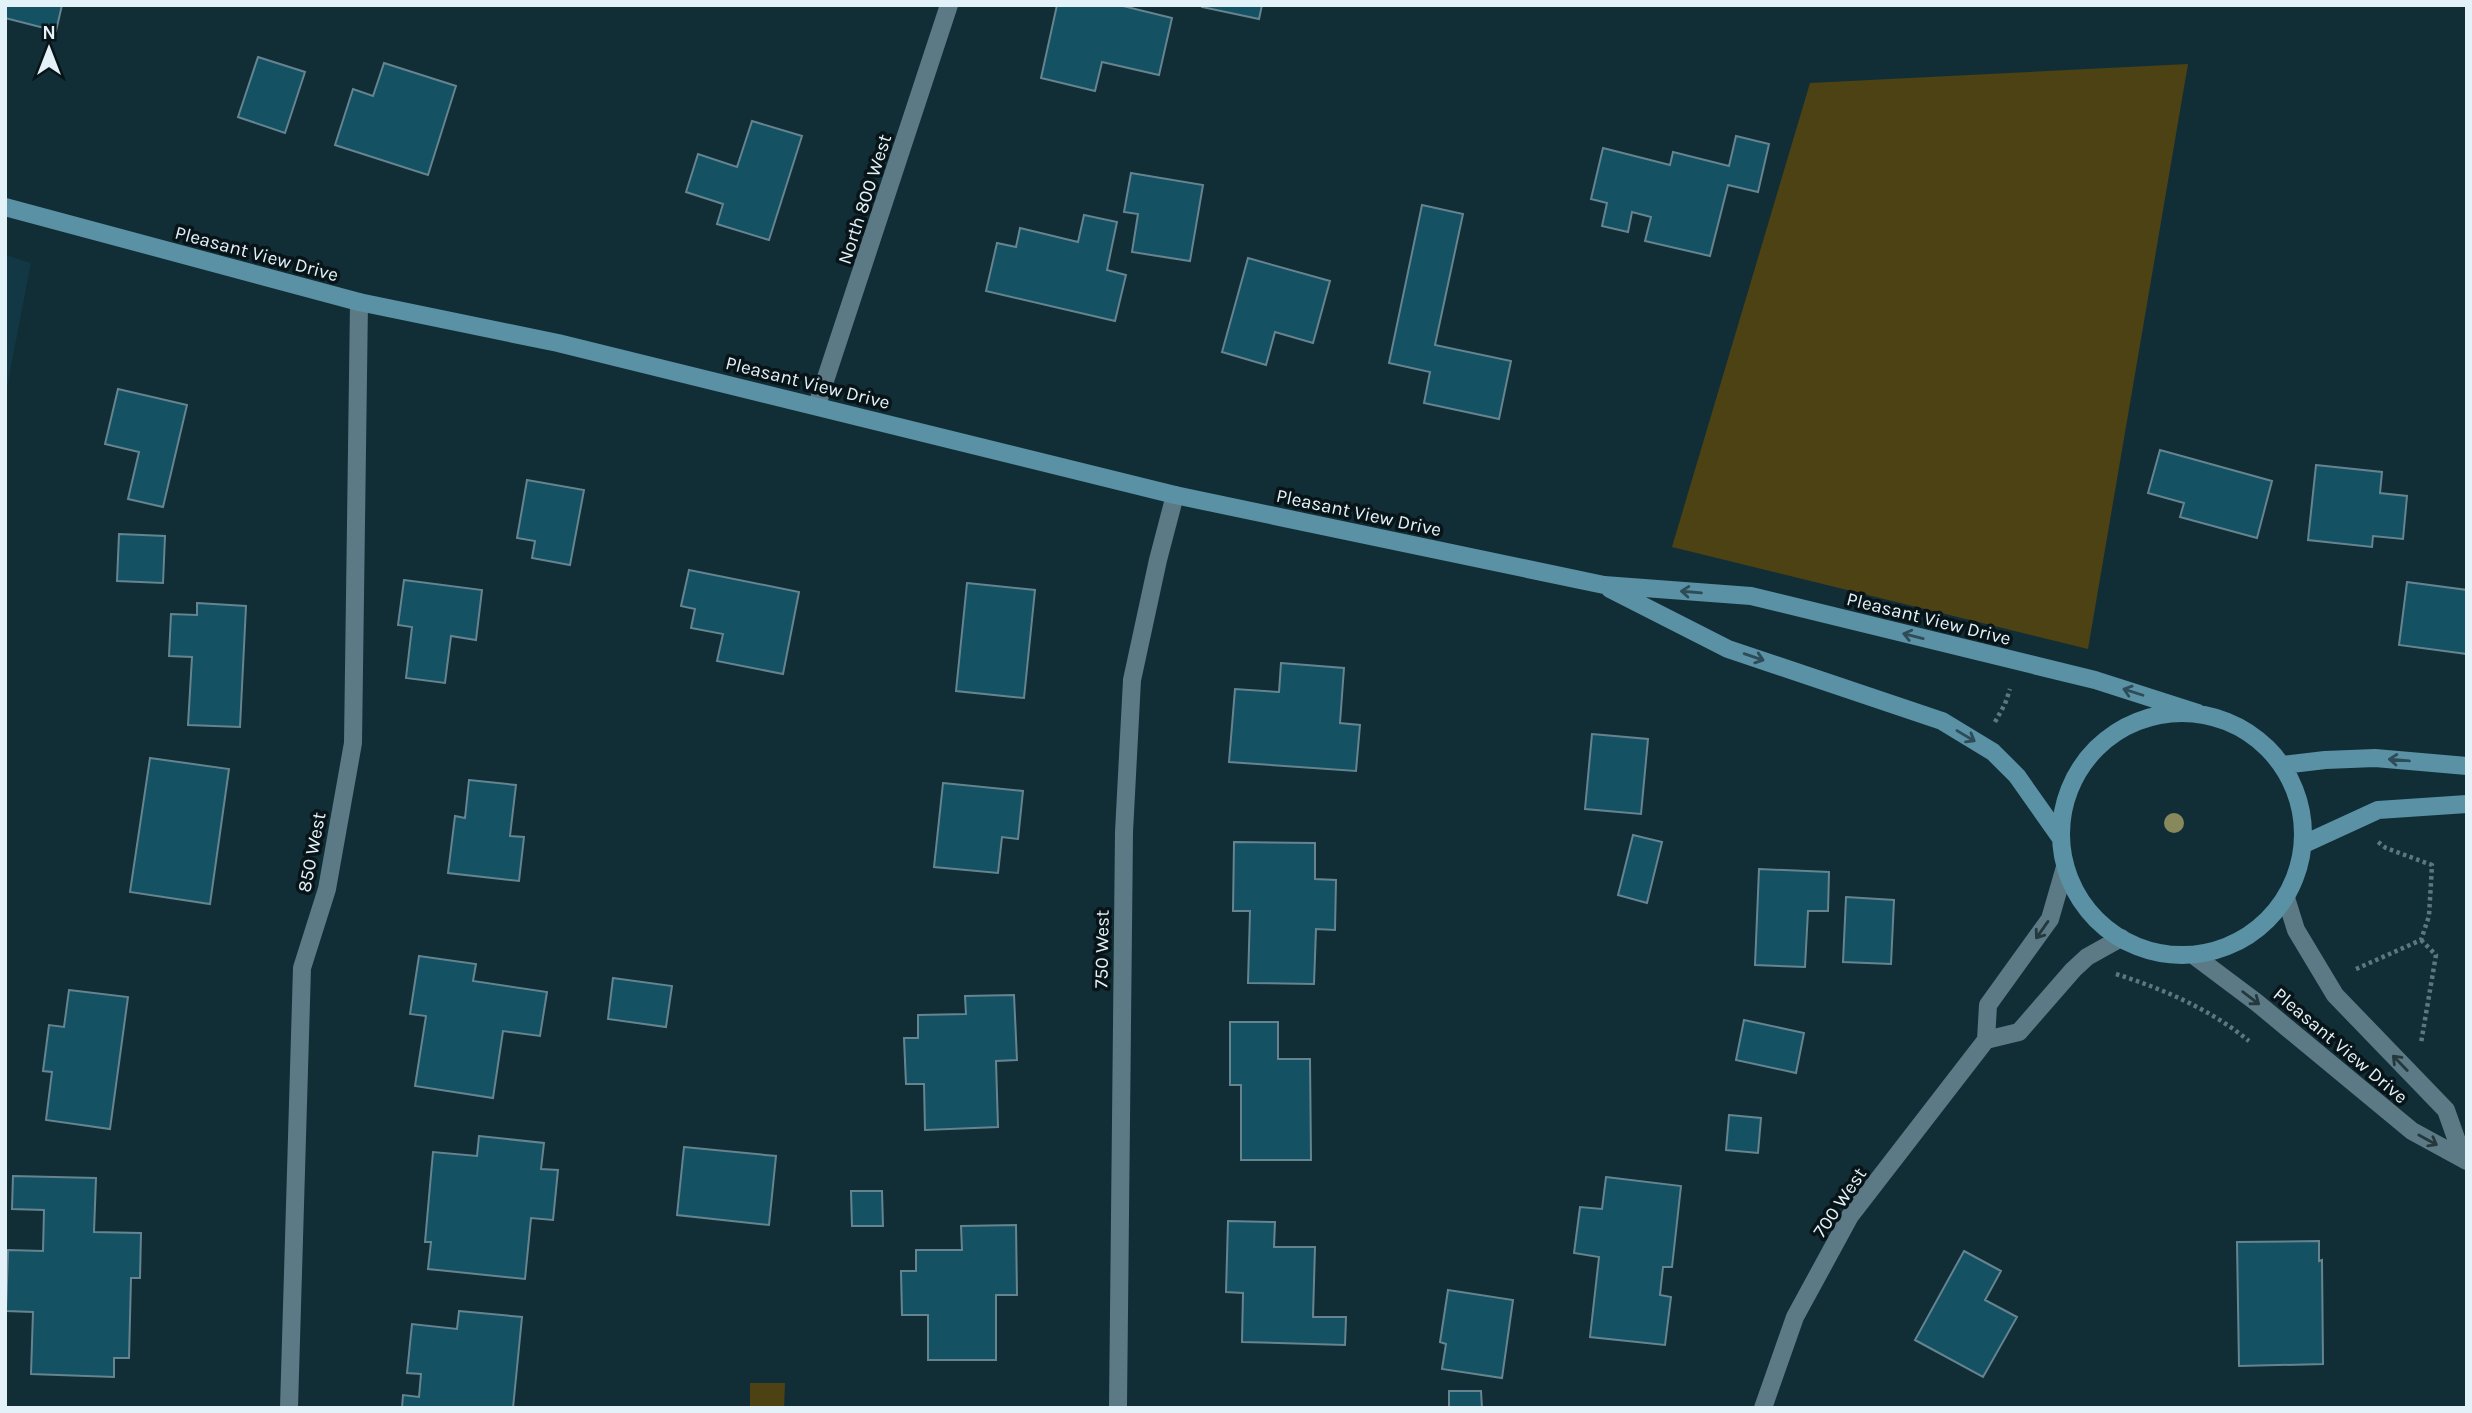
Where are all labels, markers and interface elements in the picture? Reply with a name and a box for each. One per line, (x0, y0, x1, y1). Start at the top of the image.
north arrow (14, 14, 84, 84)
text: N (42, 22, 56, 44)
street label: North 800 West (834, 132, 896, 267)
street label: Pleasant View Drive (173, 222, 341, 286)
street label: Pleasant View Drive (723, 352, 892, 414)
street label: Pleasant View Drive (1274, 485, 1443, 541)
one-way arrow (1680, 585, 1702, 598)
street label: Pleasant View Drive (1844, 588, 2013, 650)
one-way arrow (1902, 629, 1925, 642)
one-way arrow (1742, 652, 1764, 664)
one-way arrow (2123, 685, 2145, 698)
one-way arrow (1956, 729, 1976, 743)
one-way arrow (2388, 753, 2411, 766)
street label: 850 West (293, 810, 331, 894)
street label: 750 West (1090, 909, 1114, 989)
one-way arrow (2035, 920, 2049, 939)
street label: Pleasant View Drive (2269, 983, 2412, 1108)
one-way arrow (2241, 990, 2260, 1005)
one-way arrow (2392, 1054, 2409, 1071)
one-way arrow (2418, 1133, 2438, 1147)
street label: 700 West (1809, 1164, 1871, 1242)

